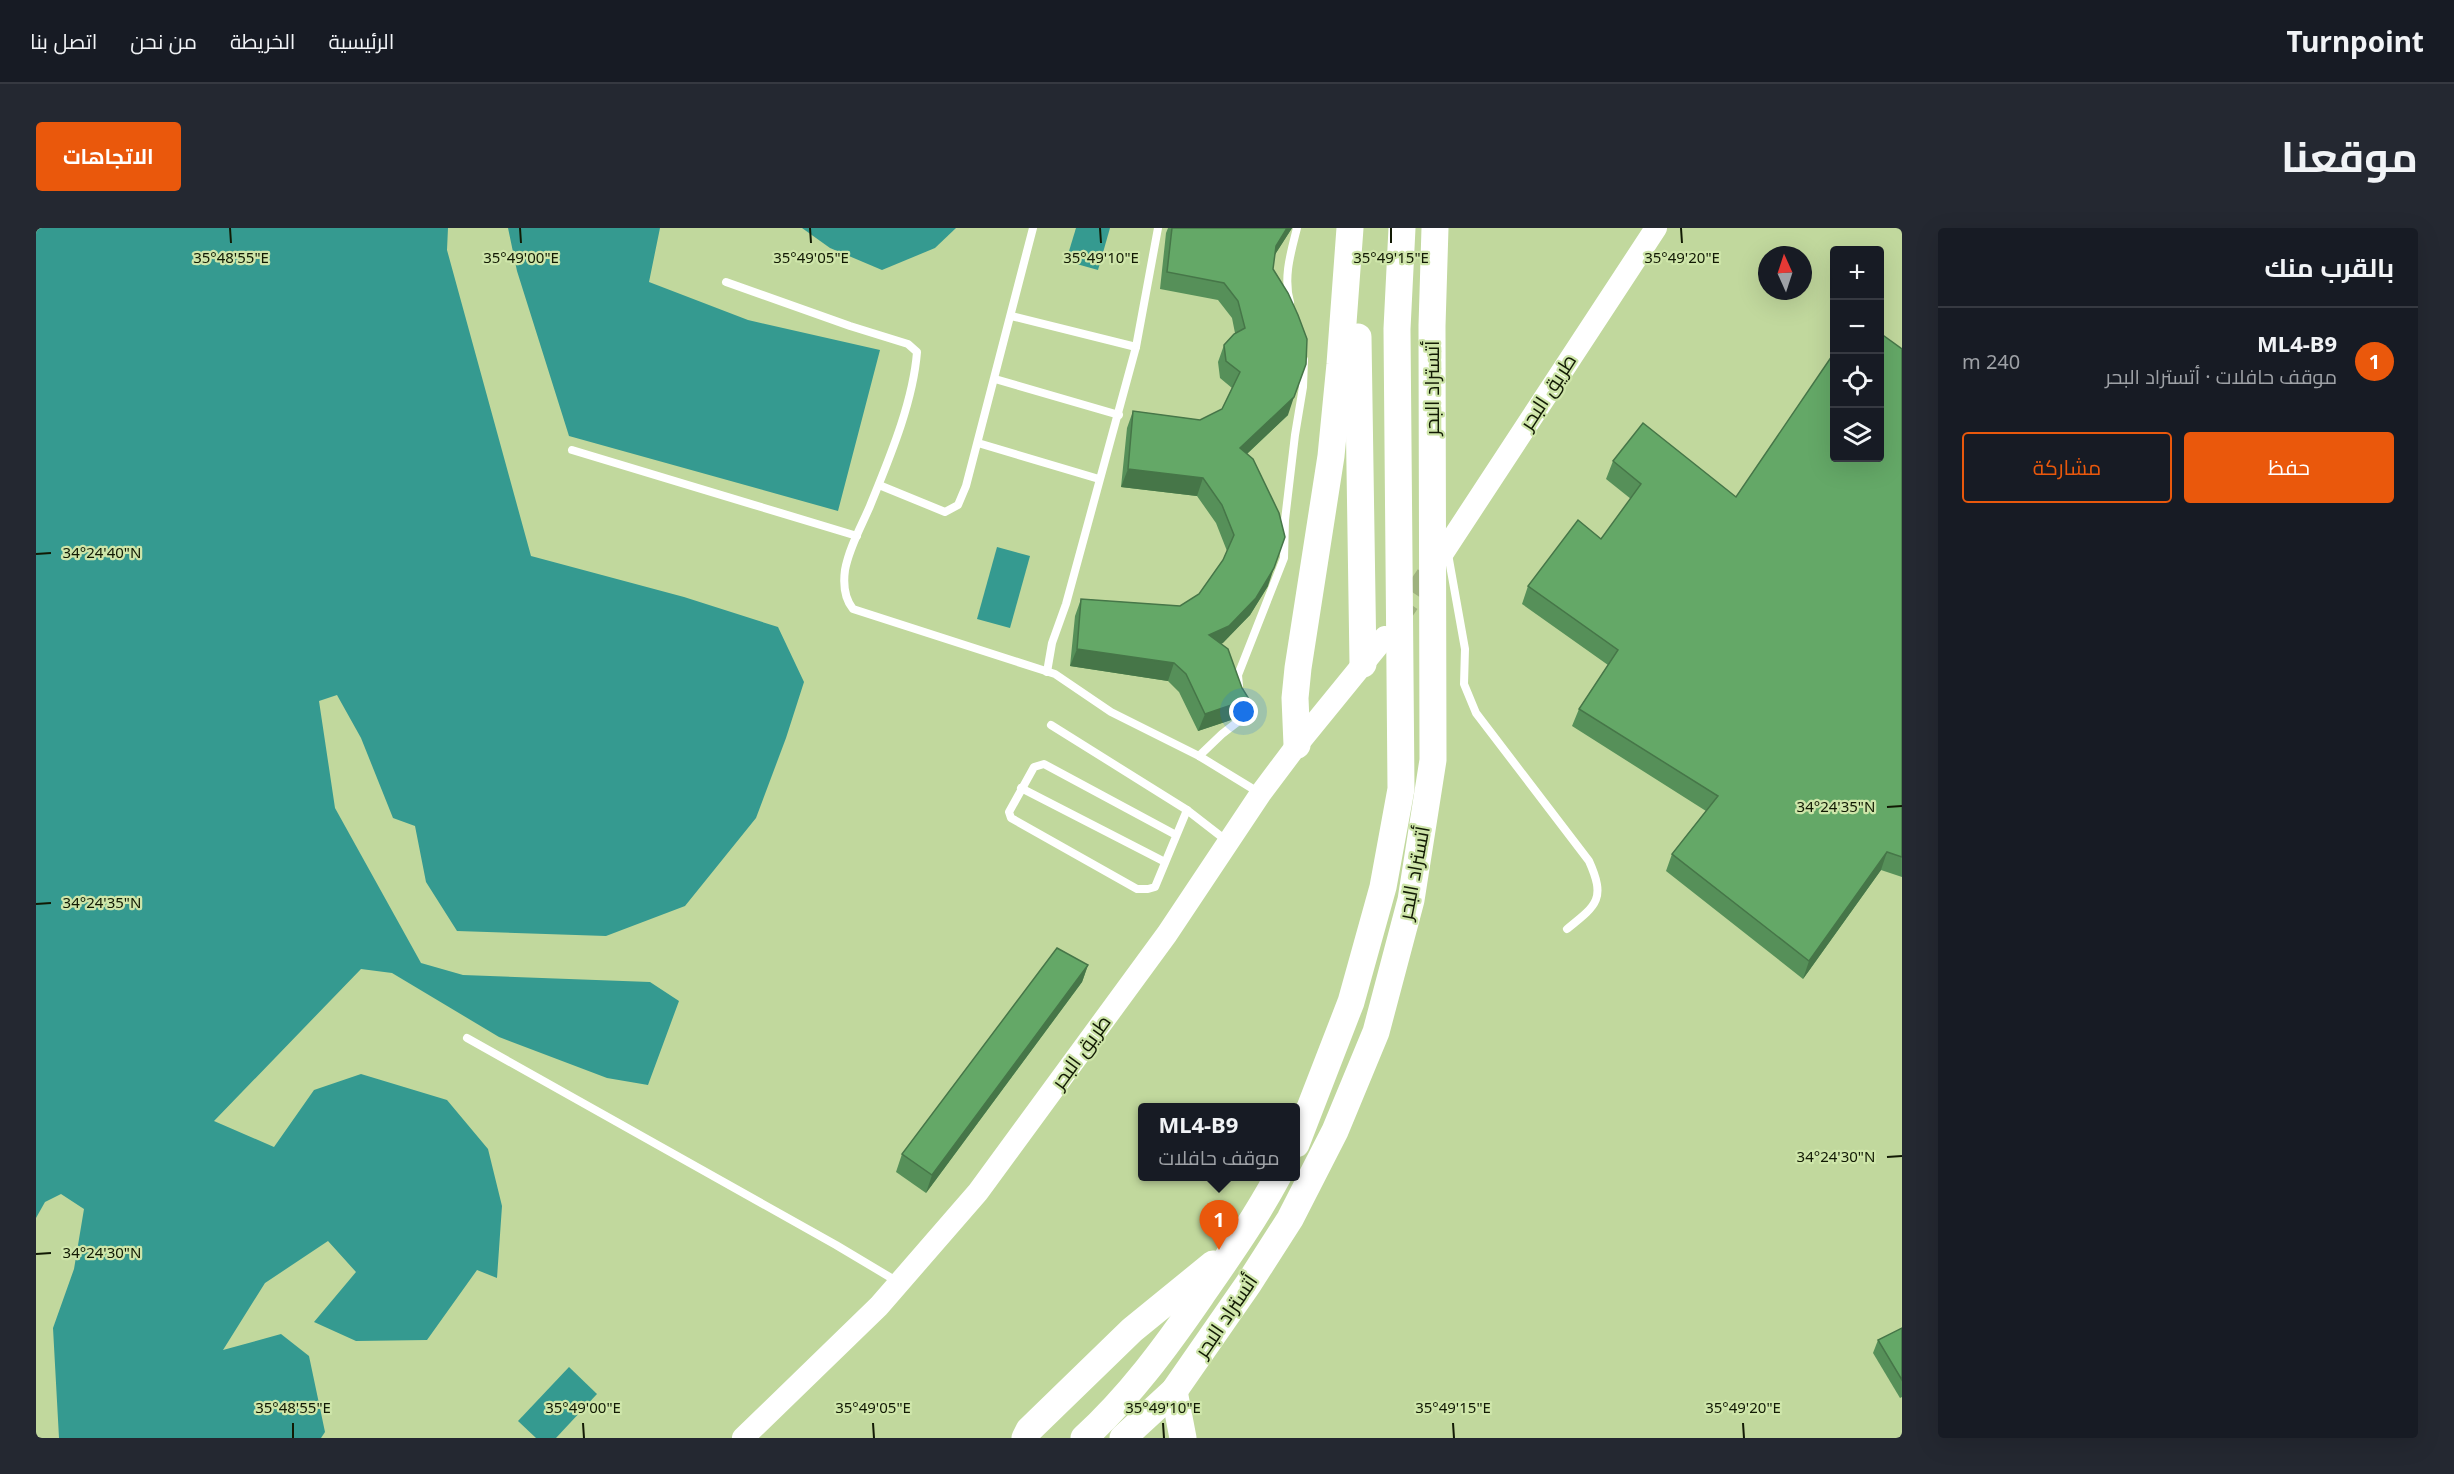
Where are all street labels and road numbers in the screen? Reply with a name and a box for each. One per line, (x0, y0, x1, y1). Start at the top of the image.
street label: أتستراد البحر (1418, 341, 1445, 436)
street label: طريق البحر (1512, 348, 1582, 436)
street label: أتستراد البحر (1391, 824, 1436, 923)
street label: طريق البحر (1044, 1009, 1117, 1095)
street label: أتستراد البحر (1187, 1269, 1263, 1363)

